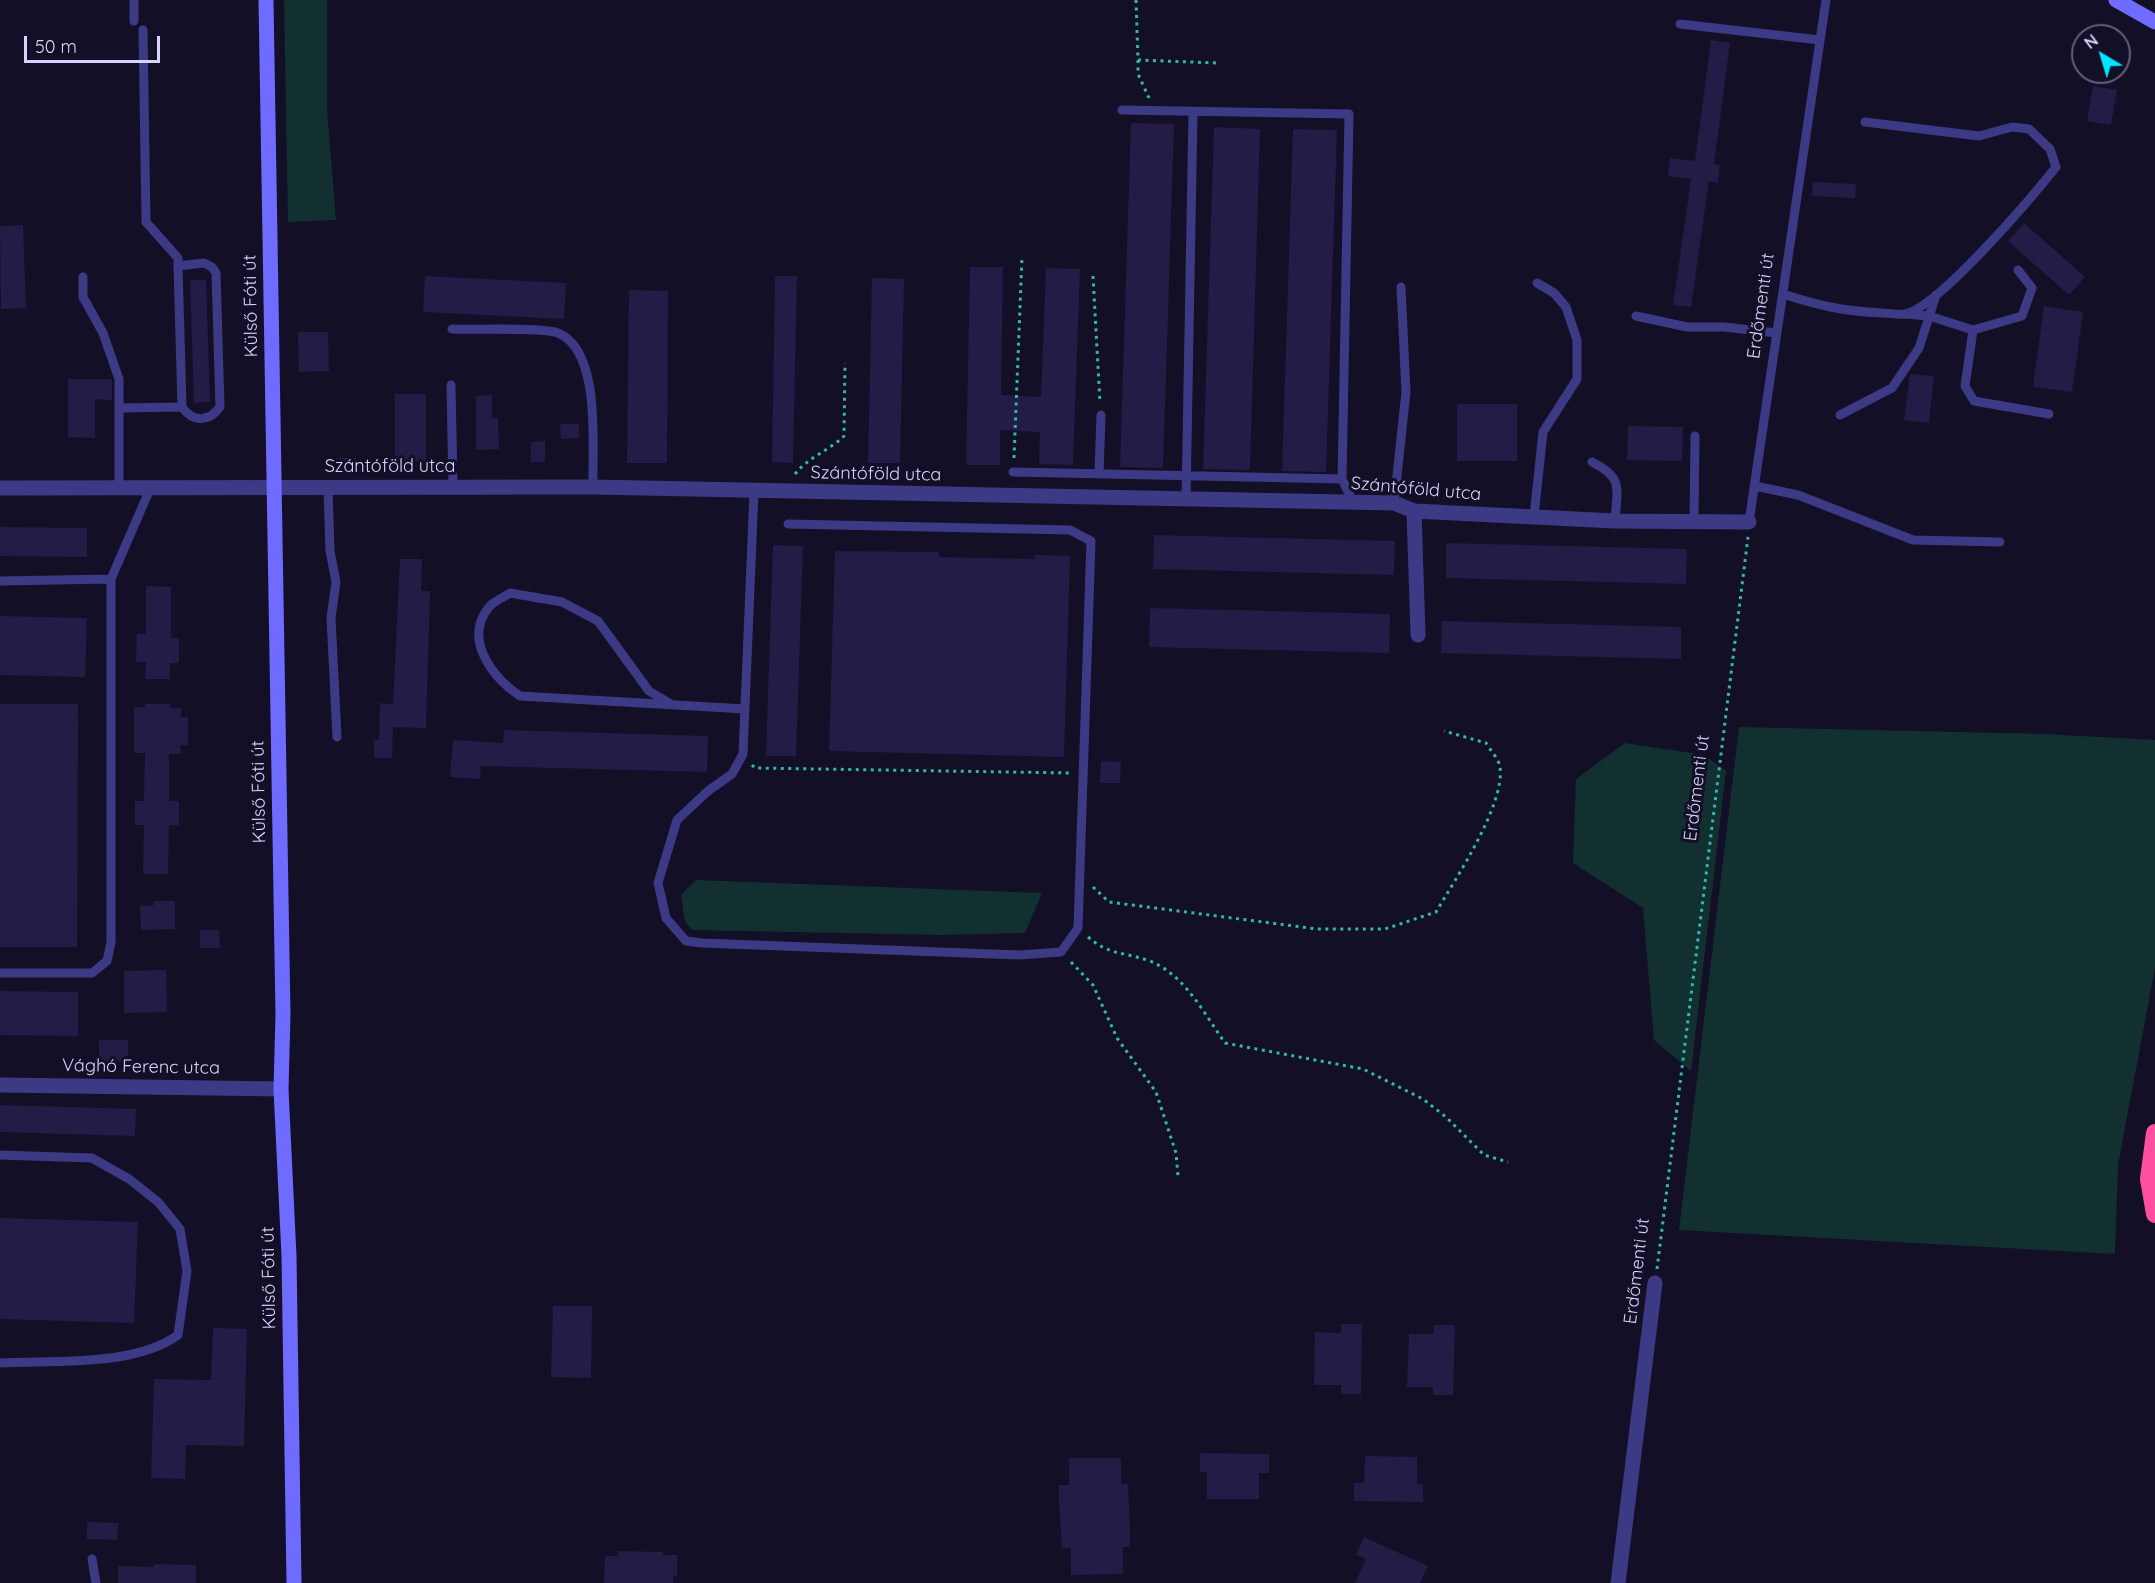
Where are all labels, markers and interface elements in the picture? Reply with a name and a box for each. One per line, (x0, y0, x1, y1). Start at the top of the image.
scale bar (27, 24, 164, 62)
north arrow (2071, 24, 2131, 84)
text: N (2080, 30, 2102, 53)
text: 50 m (35, 35, 77, 58)
street label: Erdőmenti út (1743, 252, 1779, 360)
street label: Külső Fóti út (239, 254, 263, 358)
street label: Szántóföld utca (325, 456, 455, 478)
street label: Szántóföld utca (810, 462, 942, 486)
street label: Szántóföld utca (1350, 473, 1482, 505)
street label: Erdőmenti út (1680, 734, 1714, 842)
street label: Külső Fóti út (247, 740, 271, 844)
street label: Vághó Ferenc utca (62, 1055, 220, 1079)
street label: Erdőmenti út (1620, 1217, 1654, 1325)
street label: Külső Fóti út (257, 1226, 281, 1330)

